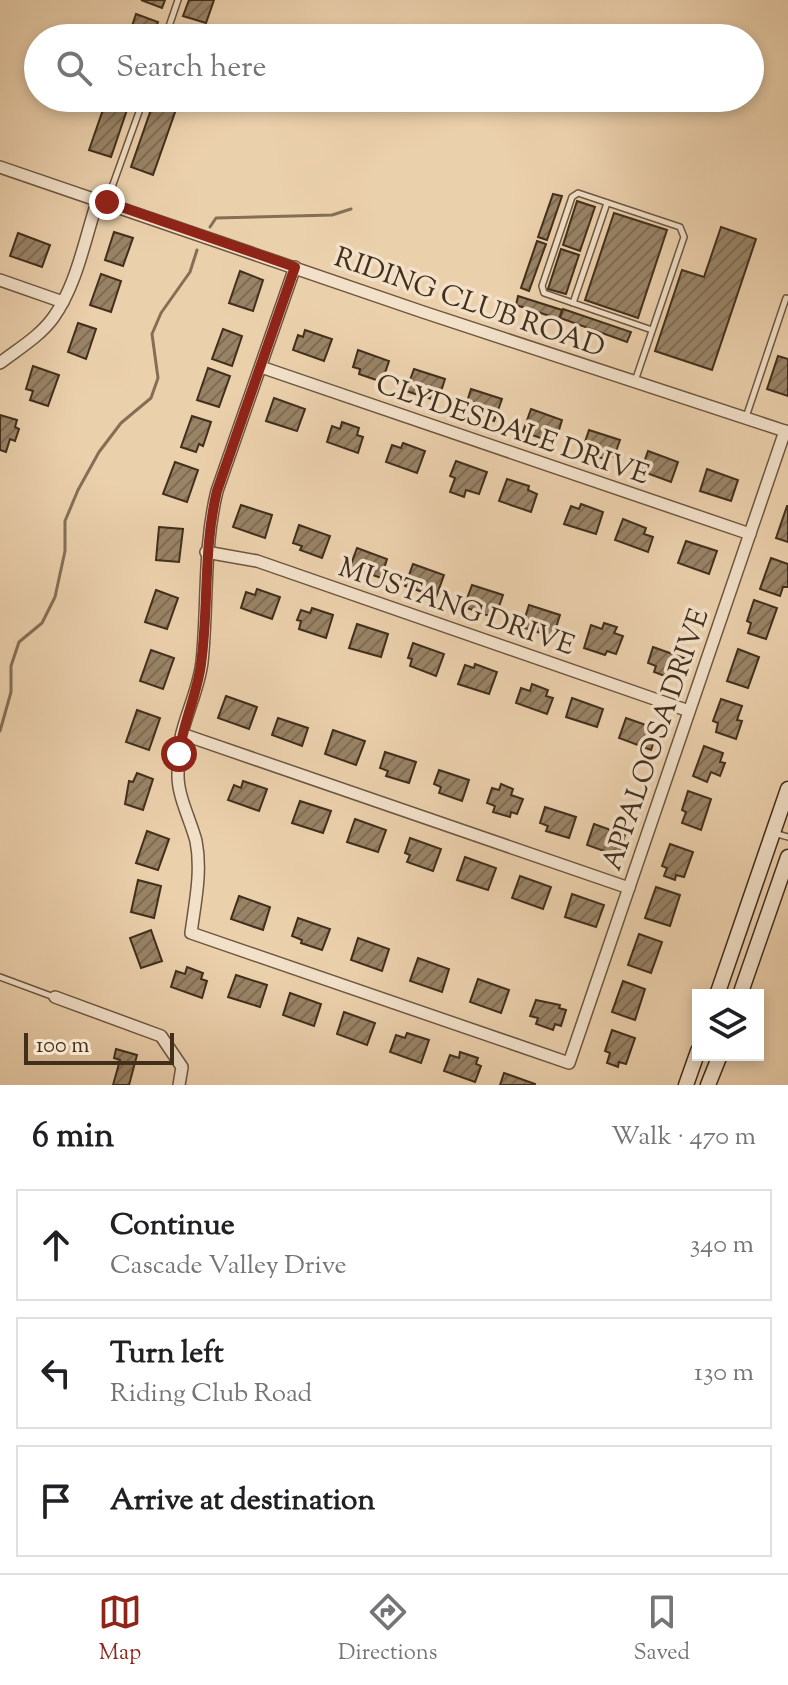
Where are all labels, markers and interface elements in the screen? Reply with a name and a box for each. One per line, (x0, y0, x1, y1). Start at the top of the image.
search box (24, 24, 764, 112)
icon: search (52, 46, 96, 90)
text: Search here (116, 47, 266, 90)
route end (89, 184, 125, 220)
street label: RIDING CLUB ROAD (328, 239, 610, 369)
street label: CLYDESDALE DRIVE (370, 365, 654, 496)
street label: MUSTANG DRIVE (333, 549, 580, 667)
street label: APPALOOSA DRIVE (593, 604, 720, 876)
route start (161, 736, 197, 772)
map controls (692, 989, 764, 1061)
button: layers (692, 989, 764, 1061)
scale bar (24, 1029, 174, 1065)
text: 100 m (36, 1031, 89, 1063)
text: 6 min (32, 1113, 114, 1162)
text: Walk · 470 m (611, 1119, 756, 1156)
text: Continue (110, 1205, 235, 1248)
icon: ahead (34, 1223, 78, 1267)
text: 340 m (690, 1227, 754, 1264)
text: Cascade Valley Drive (110, 1248, 347, 1285)
text: Turn left (110, 1333, 224, 1376)
icon: left (34, 1351, 78, 1395)
text: 130 m (694, 1355, 754, 1392)
text: Riding Club Road (110, 1376, 312, 1413)
icon: arrive (34, 1479, 78, 1523)
text: Arrive at destination (110, 1480, 375, 1523)
tab: Map (98, 1590, 142, 1670)
tab: Directions (338, 1590, 437, 1670)
tab: Saved (633, 1590, 690, 1670)

